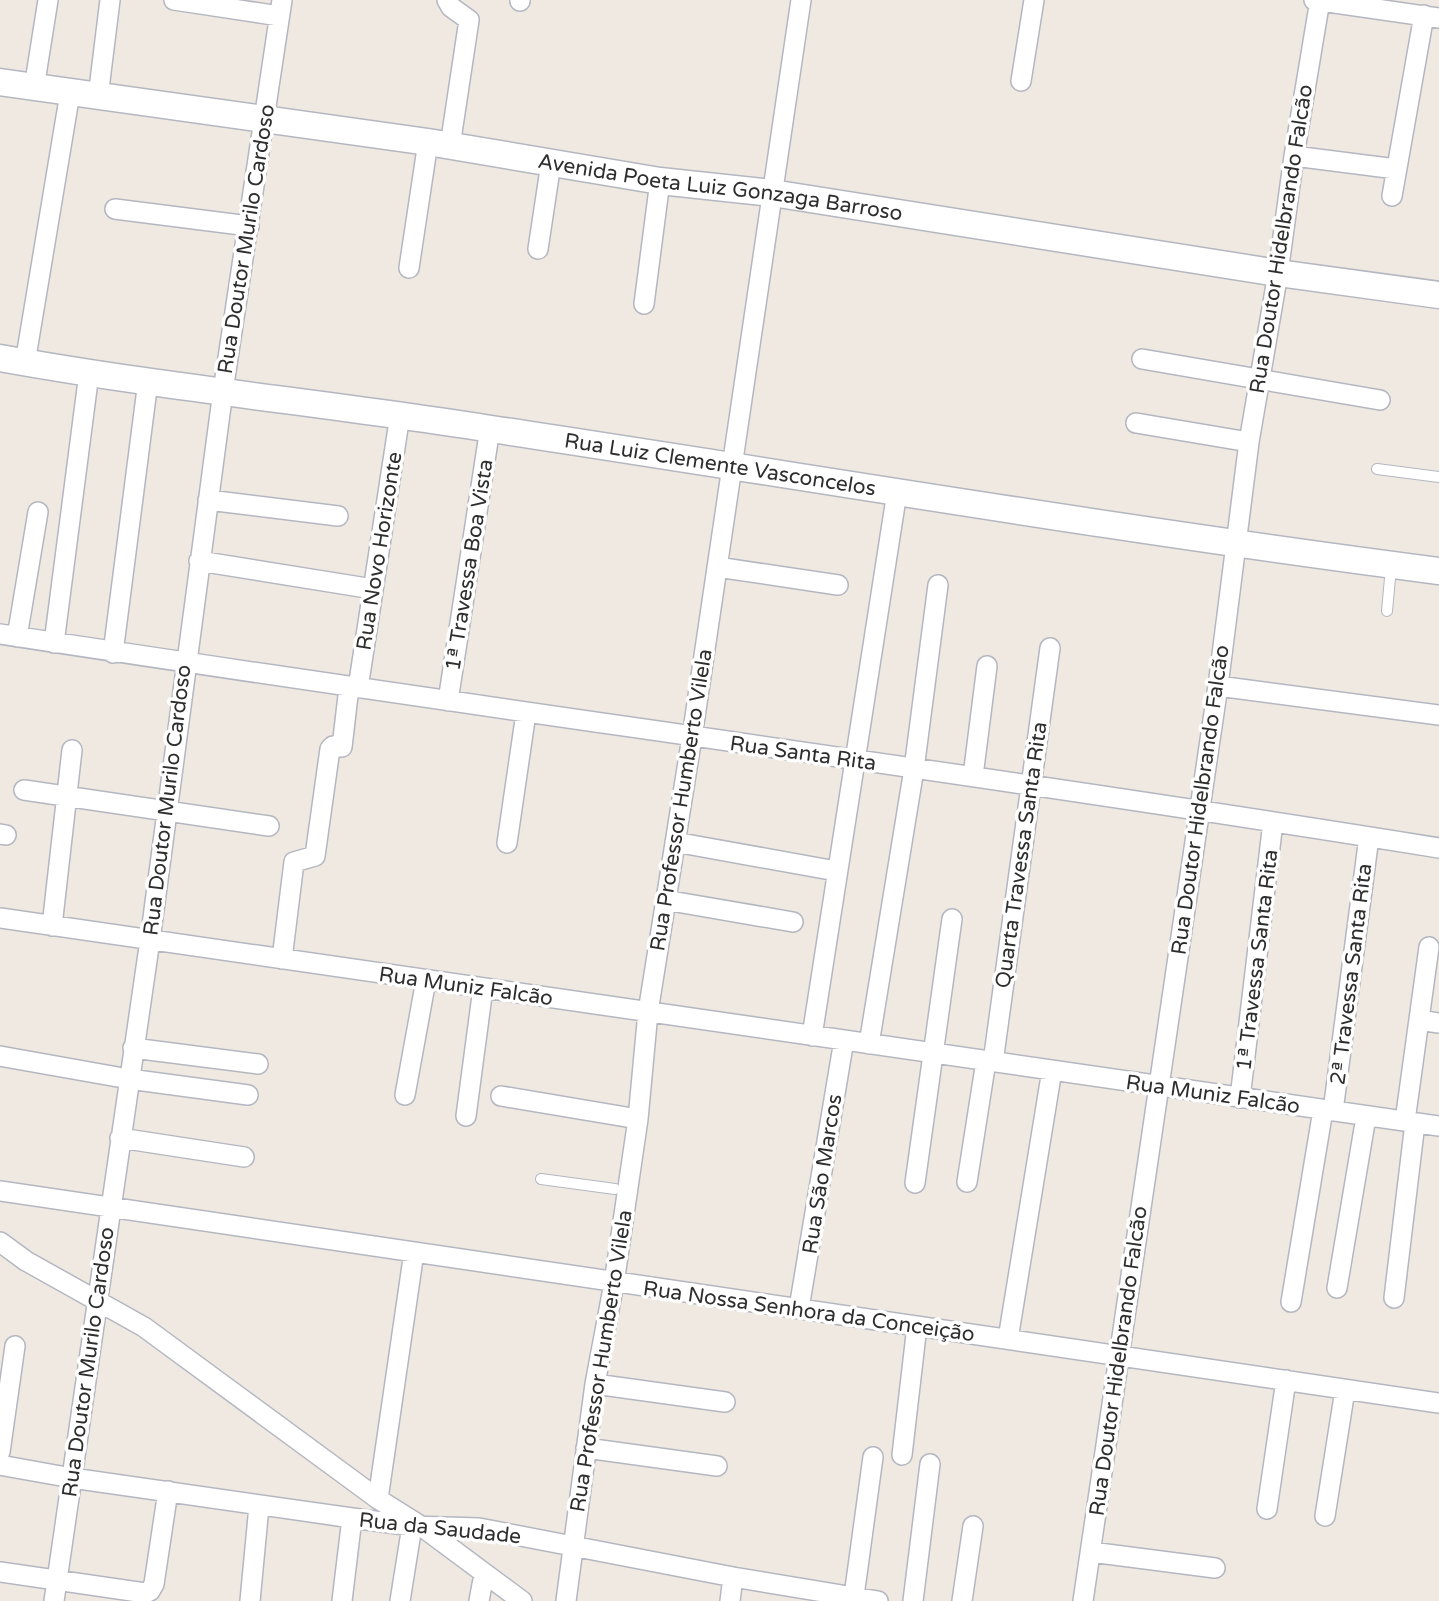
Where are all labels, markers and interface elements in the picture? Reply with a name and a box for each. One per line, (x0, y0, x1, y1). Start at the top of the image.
street label: Rua Doutor Hidelbrando Falcão (1245, 83, 1318, 395)
street label: Rua Doutor Murilo Cardoso (213, 102, 280, 376)
street label: Avenida Poeta Luiz Gonzaga Barroso (536, 149, 904, 226)
street label: Rua Luiz Clemente Vasconcelos (563, 428, 878, 502)
street label: Rua Novo Horizonte (351, 450, 408, 652)
street label: 1ª Travessa Boa Vista (440, 457, 499, 673)
street label: Rua Doutor Hidelbrando Falcão (1166, 644, 1235, 957)
street label: Rua Professor Humberto Vilela (645, 647, 718, 953)
street label: Rua Doutor Murilo Cardoso (138, 663, 197, 937)
street label: Quarta Travessa Santa Rita (990, 720, 1053, 990)
street label: Rua Santa Rita (728, 731, 878, 776)
street label: 1ª Travessa Santa Rita (1232, 848, 1283, 1072)
street label: 2ª Travessa Santa Rita (1326, 862, 1377, 1086)
street label: Rua Muniz Falcão (377, 962, 555, 1011)
street label: Rua Muniz Falcão (1124, 1070, 1302, 1119)
street label: Rua São Marcos (797, 1092, 847, 1256)
street label: Rua Doutor Hidelbrando Falcão (1084, 1205, 1153, 1518)
street label: Rua Professor Humberto Vilela (565, 1208, 638, 1514)
street label: Rua Doutor Murilo Cardoso (57, 1225, 120, 1499)
street label: Rua Nossa Senhora da Conceição (642, 1276, 976, 1347)
street label: Rua da Saudade (358, 1508, 522, 1549)

